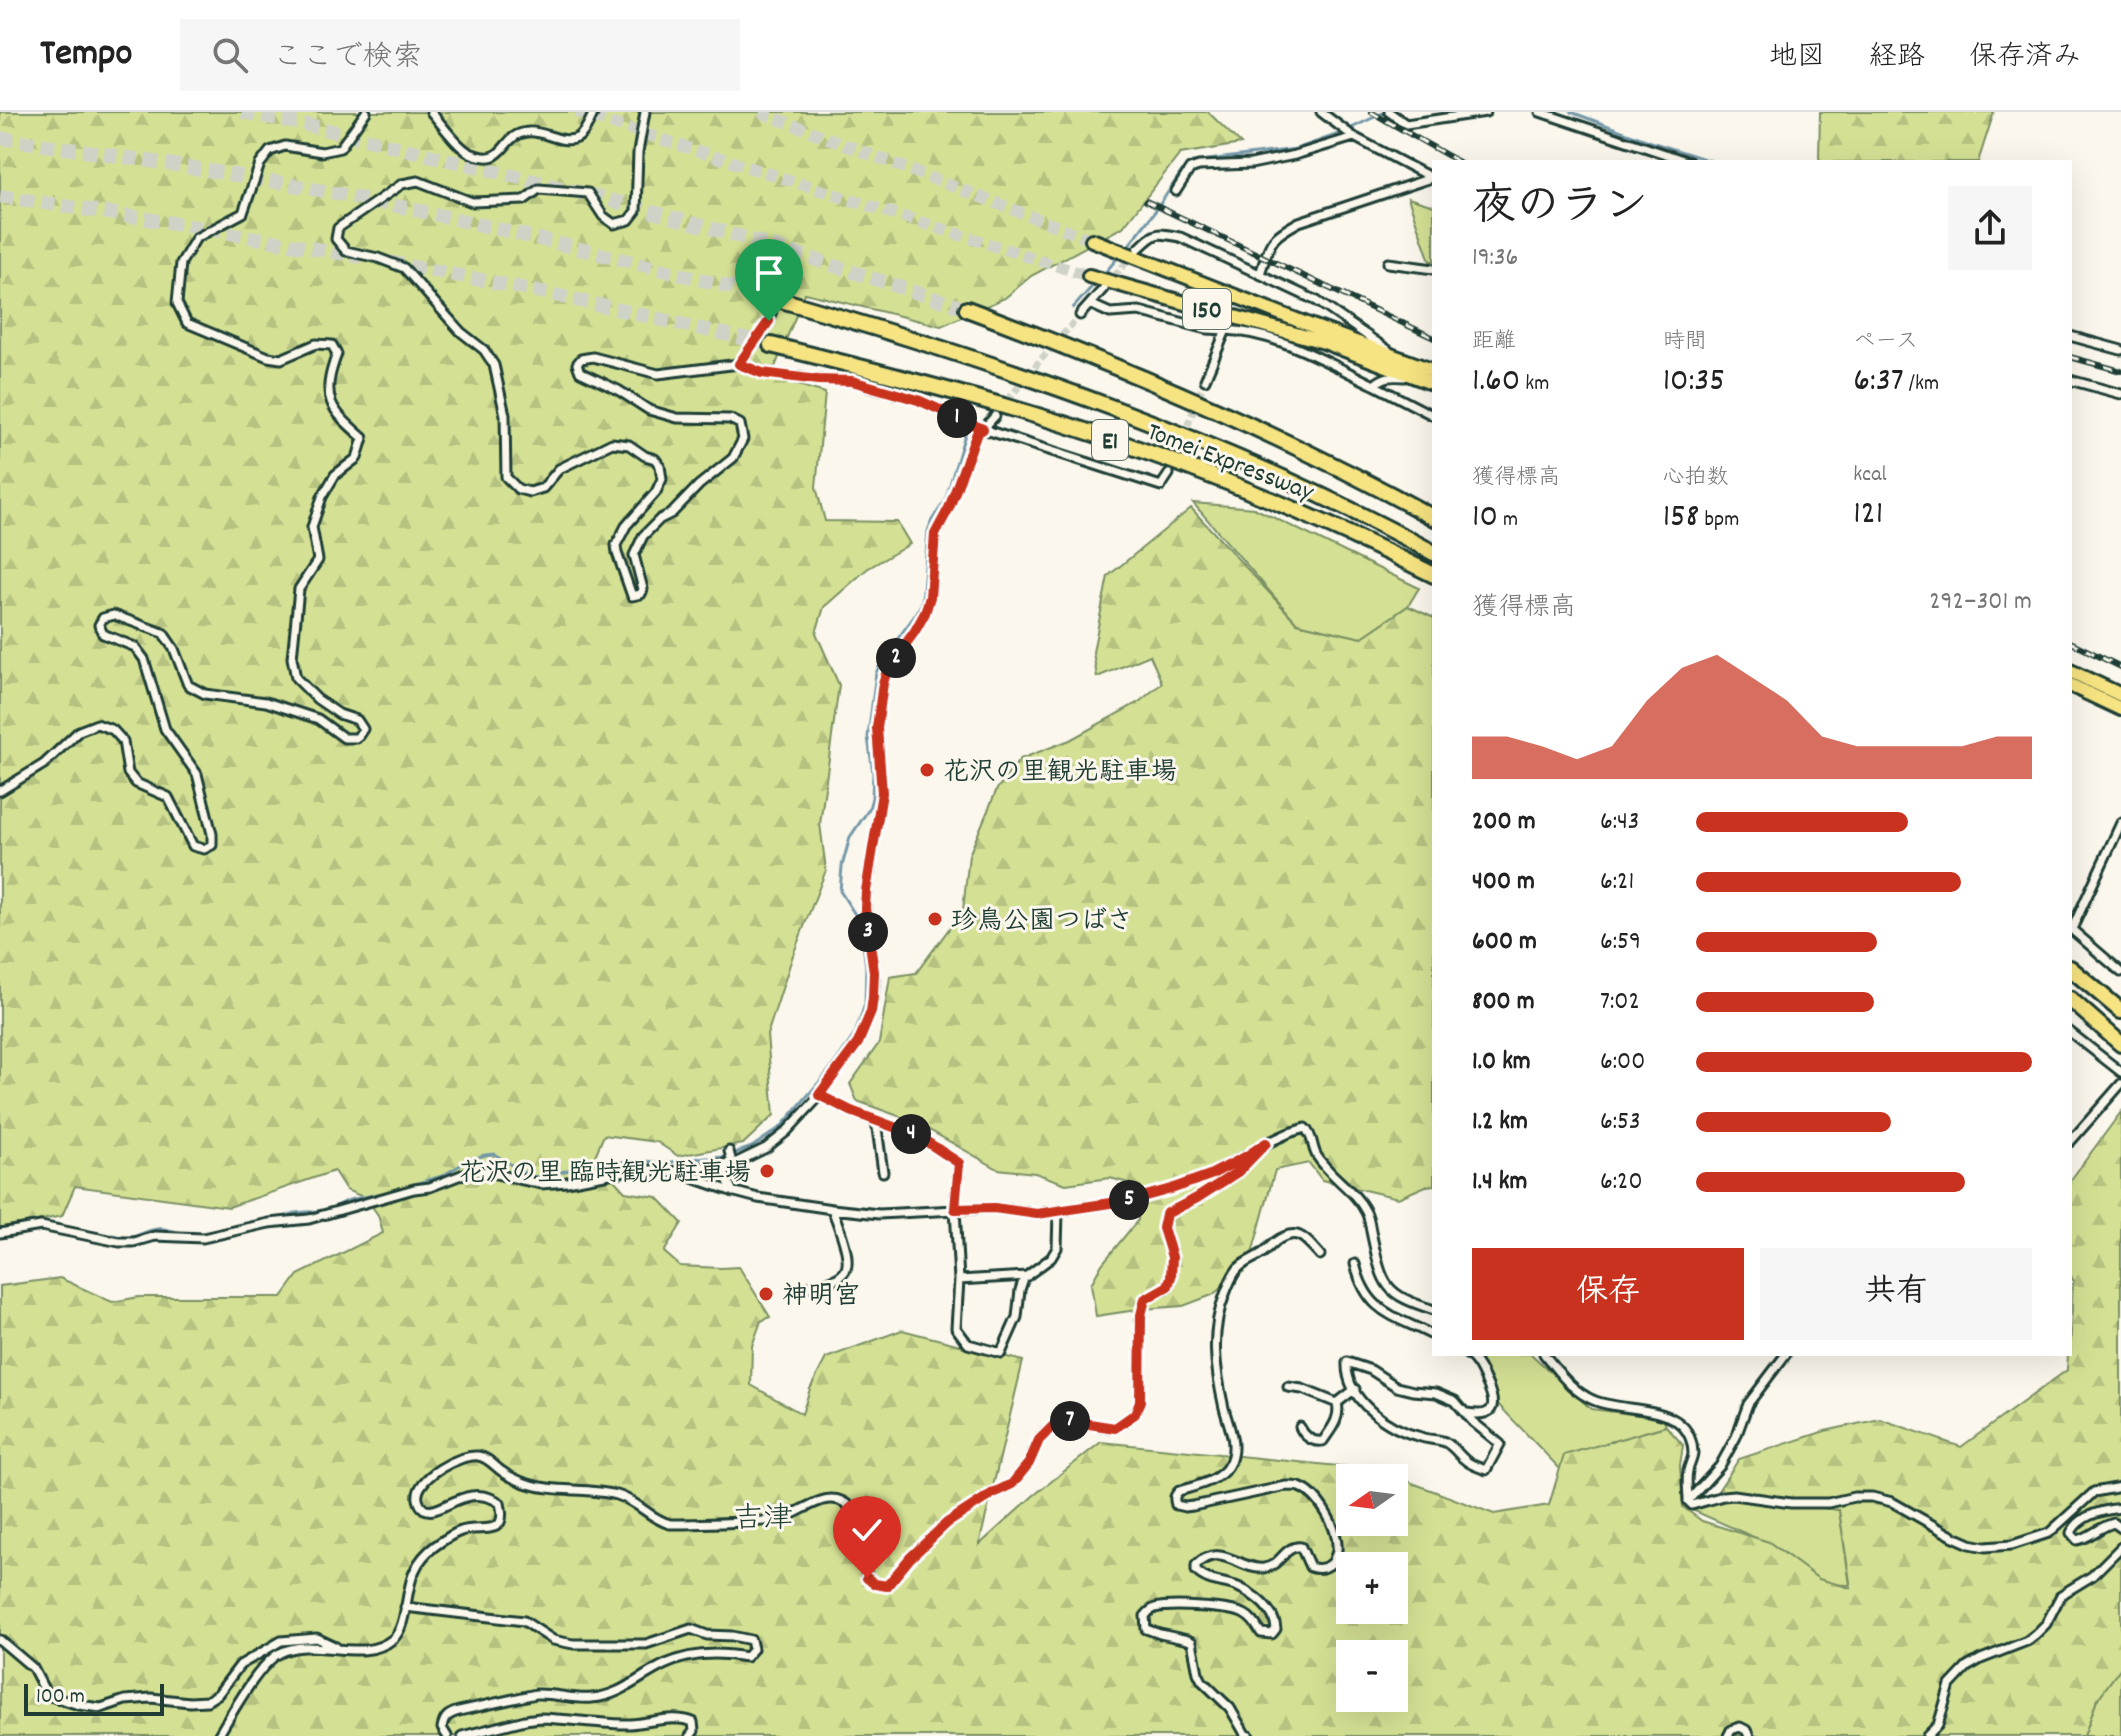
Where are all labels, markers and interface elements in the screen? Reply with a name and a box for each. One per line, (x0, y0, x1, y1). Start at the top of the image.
search box (180, 19, 740, 91)
text: Tempo (40, 28, 132, 83)
icon: search (208, 33, 252, 77)
text: ここで検索 (272, 38, 422, 81)
text: 地図 (1769, 39, 1825, 79)
text: 経路 (1869, 39, 1925, 79)
text: 保存済み (1969, 39, 2081, 79)
text: 夜のラン (1472, 178, 1648, 241)
button: share (1948, 186, 2032, 270)
pin (735, 239, 803, 321)
text: 19:36 (1472, 240, 1518, 277)
icon: arrive (747, 251, 791, 295)
road number: 150 (1183, 289, 1231, 329)
text: 距離 (1472, 327, 1516, 358)
text: 時間 (1663, 327, 1707, 358)
text: ペース (1853, 327, 1918, 358)
text: 1.60 (1472, 358, 1520, 407)
text: 10:35 (1663, 358, 1725, 407)
text: 6:37 (1853, 358, 1904, 407)
text: km (1520, 369, 1549, 400)
text: /km (1904, 369, 1939, 400)
pin: 1 (937, 398, 977, 438)
text: 1 (955, 402, 959, 433)
street label: Tomei Expressway (1141, 415, 1319, 512)
road number: E1 (1092, 420, 1128, 460)
text: kcal (1853, 460, 1887, 491)
text: 獲得標高 (1472, 463, 1560, 494)
text: 心拍数 (1663, 463, 1729, 494)
text: 121 (1853, 491, 1883, 540)
text: 10 (1472, 494, 1498, 543)
text: 158 (1663, 494, 1699, 543)
text: m (1498, 505, 1518, 536)
text: bpm (1699, 505, 1739, 536)
text: 292–301 m (1929, 584, 2032, 621)
text: 獲得標高 (1472, 590, 1576, 627)
pin: 2 (876, 638, 916, 678)
text: 2 (891, 642, 901, 673)
place label: 花沢の里観光駐車場 (943, 755, 1177, 792)
marker: 花沢の里観光駐車場 (918, 761, 936, 779)
text: 200 m (1472, 804, 1536, 841)
text: 6:43 (1600, 804, 1639, 841)
text: 400 m (1472, 864, 1535, 901)
text: 6:21 (1600, 864, 1634, 901)
place label: 珍鳥公園つばさ (951, 904, 1133, 941)
marker: 珍鳥公園つばさ (926, 910, 944, 928)
pin: 3 (848, 912, 888, 952)
text: 3 (863, 916, 873, 947)
text: 600 m (1472, 924, 1537, 961)
text: 6:59 (1600, 924, 1641, 961)
text: 800 m (1472, 984, 1535, 1021)
text: 7:02 (1600, 984, 1640, 1021)
text: 1.0 km (1472, 1044, 1531, 1081)
text: 6:00 (1600, 1044, 1645, 1081)
text: 1.2 km (1472, 1104, 1528, 1141)
text: 6:53 (1600, 1104, 1641, 1141)
pin: 4 (891, 1114, 931, 1154)
text: 4 (906, 1118, 916, 1149)
place label: 花沢の里 臨時観光駐車場 (459, 1156, 751, 1193)
marker: 花沢の里 臨時観光駐車場 (758, 1162, 776, 1180)
text: 1.4 km (1472, 1164, 1527, 1201)
text: 6:20 (1600, 1164, 1643, 1201)
pin: 5 (1109, 1180, 1149, 1220)
text: 5 (1124, 1184, 1134, 1215)
button: 保存 (1472, 1248, 1744, 1340)
button: 共有 (1760, 1248, 2032, 1340)
place label: 神明宮 (782, 1279, 860, 1316)
marker: 神明宮 (757, 1285, 775, 1303)
pin: 7 (1050, 1401, 1090, 1441)
text: 7 (1066, 1405, 1074, 1436)
north arrow (1336, 1464, 1408, 1536)
map controls (1336, 1464, 1408, 1712)
pin (833, 1496, 901, 1578)
district label: 吉津 (733, 1500, 793, 1543)
icon: check (845, 1508, 889, 1552)
button: + (1336, 1552, 1408, 1624)
button: − (1336, 1640, 1408, 1712)
scale bar (24, 1680, 164, 1716)
text: 100 m (36, 1682, 85, 1713)

